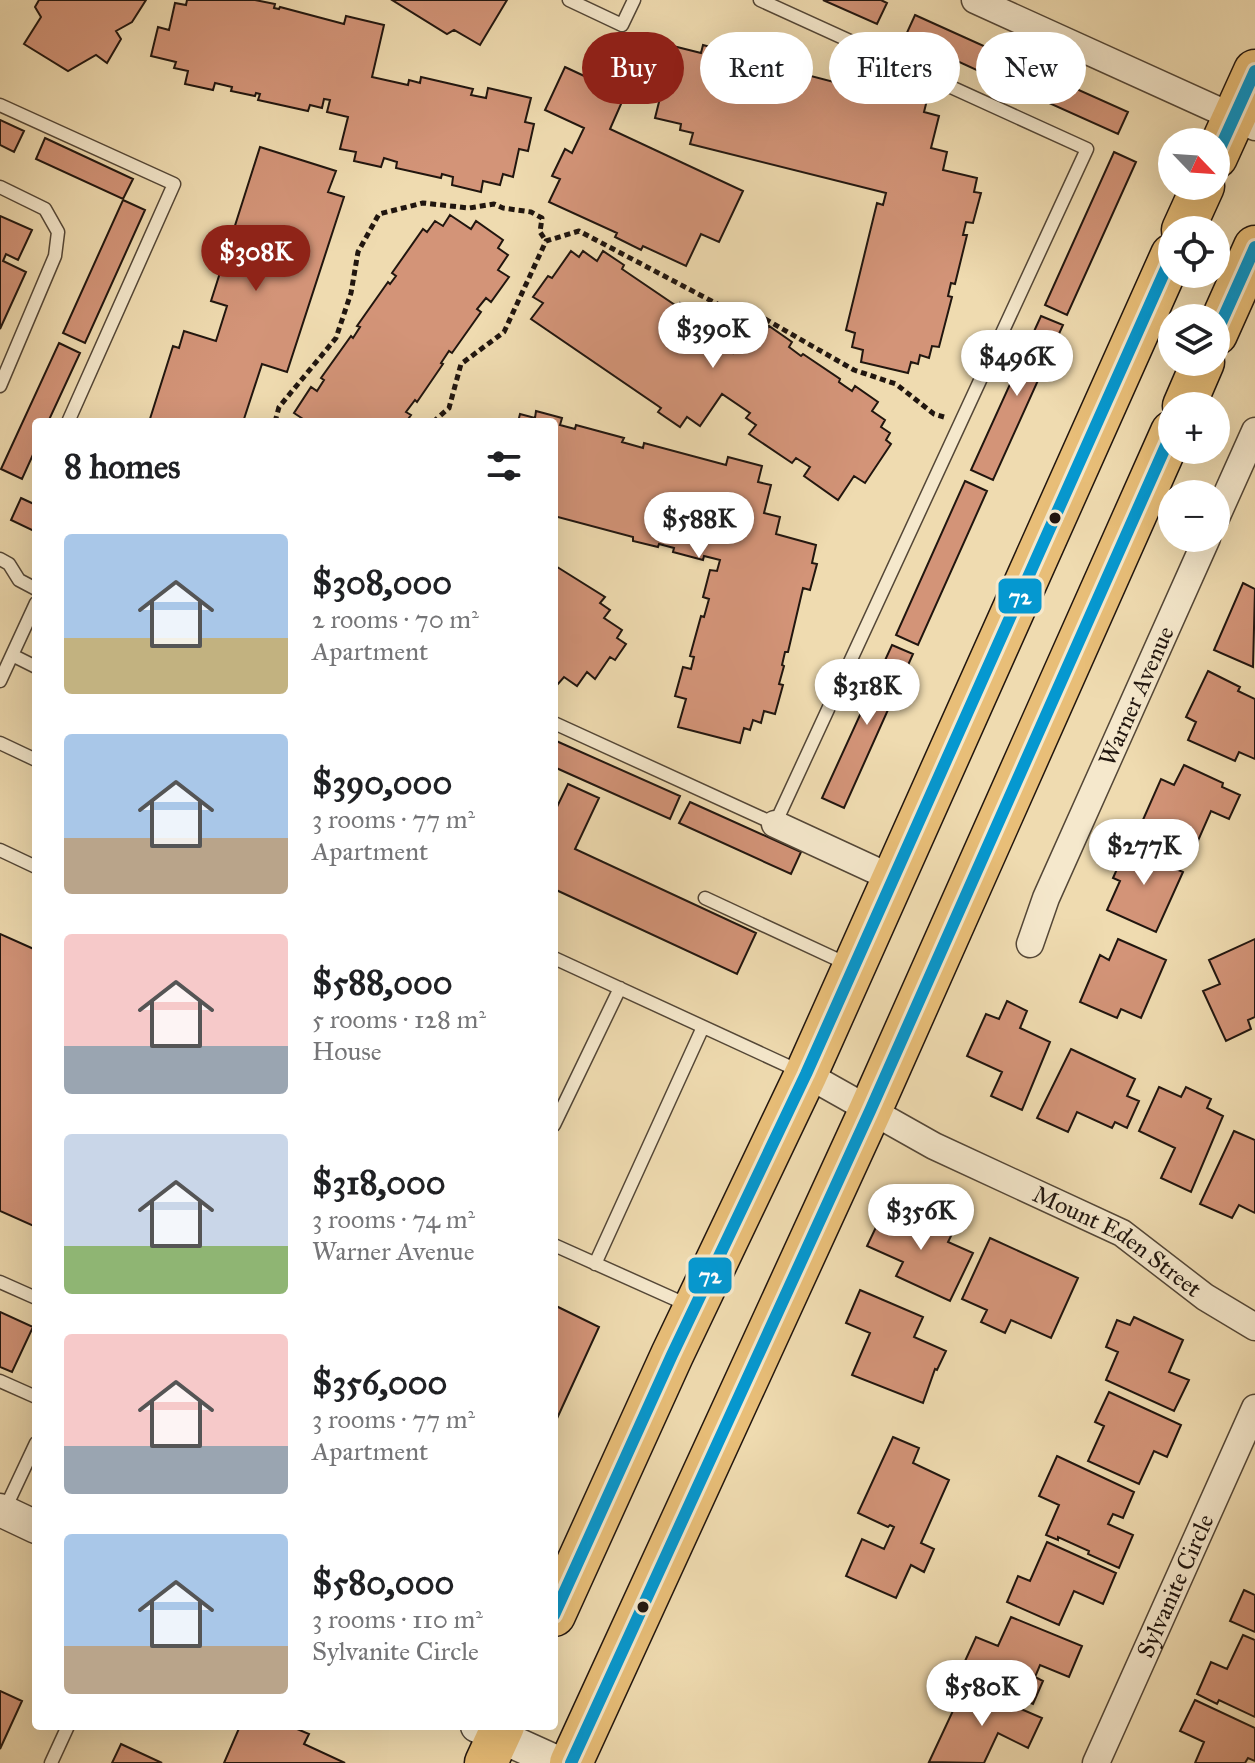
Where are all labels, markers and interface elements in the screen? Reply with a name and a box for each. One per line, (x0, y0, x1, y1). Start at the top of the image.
chip: Buy (582, 32, 684, 104)
chip: Rent (700, 32, 813, 104)
chip: Filters (829, 32, 960, 104)
chip: New (976, 32, 1086, 104)
north arrow (1158, 128, 1230, 200)
map controls (1158, 128, 1230, 552)
button: locate (1158, 216, 1230, 288)
pin: $308K (200, 225, 312, 293)
text: $308K (219, 235, 293, 267)
pin: $390K (657, 302, 769, 370)
button: layers (1158, 304, 1230, 376)
text: $390K (676, 312, 750, 344)
pin: $496K (961, 330, 1073, 398)
text: $496K (979, 340, 1055, 372)
button: + (1158, 392, 1230, 464)
icon: filters (482, 444, 526, 488)
text: 8 homes (64, 446, 180, 487)
button: − (1158, 480, 1230, 552)
pin: $588K (643, 492, 755, 560)
text: $588K (662, 502, 736, 534)
unlabelled marker (1047, 510, 1063, 526)
text: $308,000 (312, 562, 452, 603)
icon: home (128, 566, 224, 662)
line badge: 72 (997, 577, 1043, 615)
text: 72 (1009, 583, 1032, 610)
text: 2 rooms · 70 m² (312, 603, 479, 635)
street label: Warner Avenue (1092, 621, 1181, 771)
text: Apartment (312, 635, 428, 667)
pin: $318K (811, 659, 923, 727)
text: $318K (833, 669, 901, 701)
text: $390,000 (312, 762, 452, 803)
icon: home (128, 766, 224, 862)
text: 3 rooms · 77 m² (312, 803, 475, 835)
pin: $277K (1088, 819, 1200, 887)
text: $277K (1107, 829, 1181, 861)
text: Apartment (312, 835, 428, 867)
text: $588,000 (312, 962, 453, 1003)
icon: home (128, 966, 224, 1062)
text: 5 rooms · 128 m² (312, 1003, 486, 1035)
text: House (312, 1035, 382, 1067)
text: $318,000 (312, 1162, 446, 1203)
icon: home (128, 1166, 224, 1262)
street label: Mount Eden Street (1028, 1179, 1208, 1304)
pin: $356K (865, 1184, 977, 1252)
text: $356K (886, 1194, 956, 1226)
text: 3 rooms · 74 m² (312, 1203, 475, 1235)
text: Warner Avenue (312, 1235, 474, 1267)
line badge: 72 (687, 1256, 733, 1295)
text: 72 (699, 1262, 722, 1289)
text: $356,000 (312, 1362, 447, 1403)
icon: home (128, 1366, 224, 1462)
text: 3 rooms · 77 m² (312, 1403, 475, 1435)
text: Apartment (312, 1435, 428, 1467)
street label: Sylvanite Circle (1130, 1509, 1221, 1662)
text: $580,000 (312, 1562, 454, 1603)
icon: home (128, 1566, 224, 1662)
unlabelled marker (635, 1599, 651, 1615)
text: 3 rooms · 110 m² (312, 1603, 483, 1635)
text: Sylvanite Circle (312, 1635, 479, 1667)
pin: $580K (926, 1660, 1038, 1728)
text: $580K (944, 1670, 1020, 1702)

